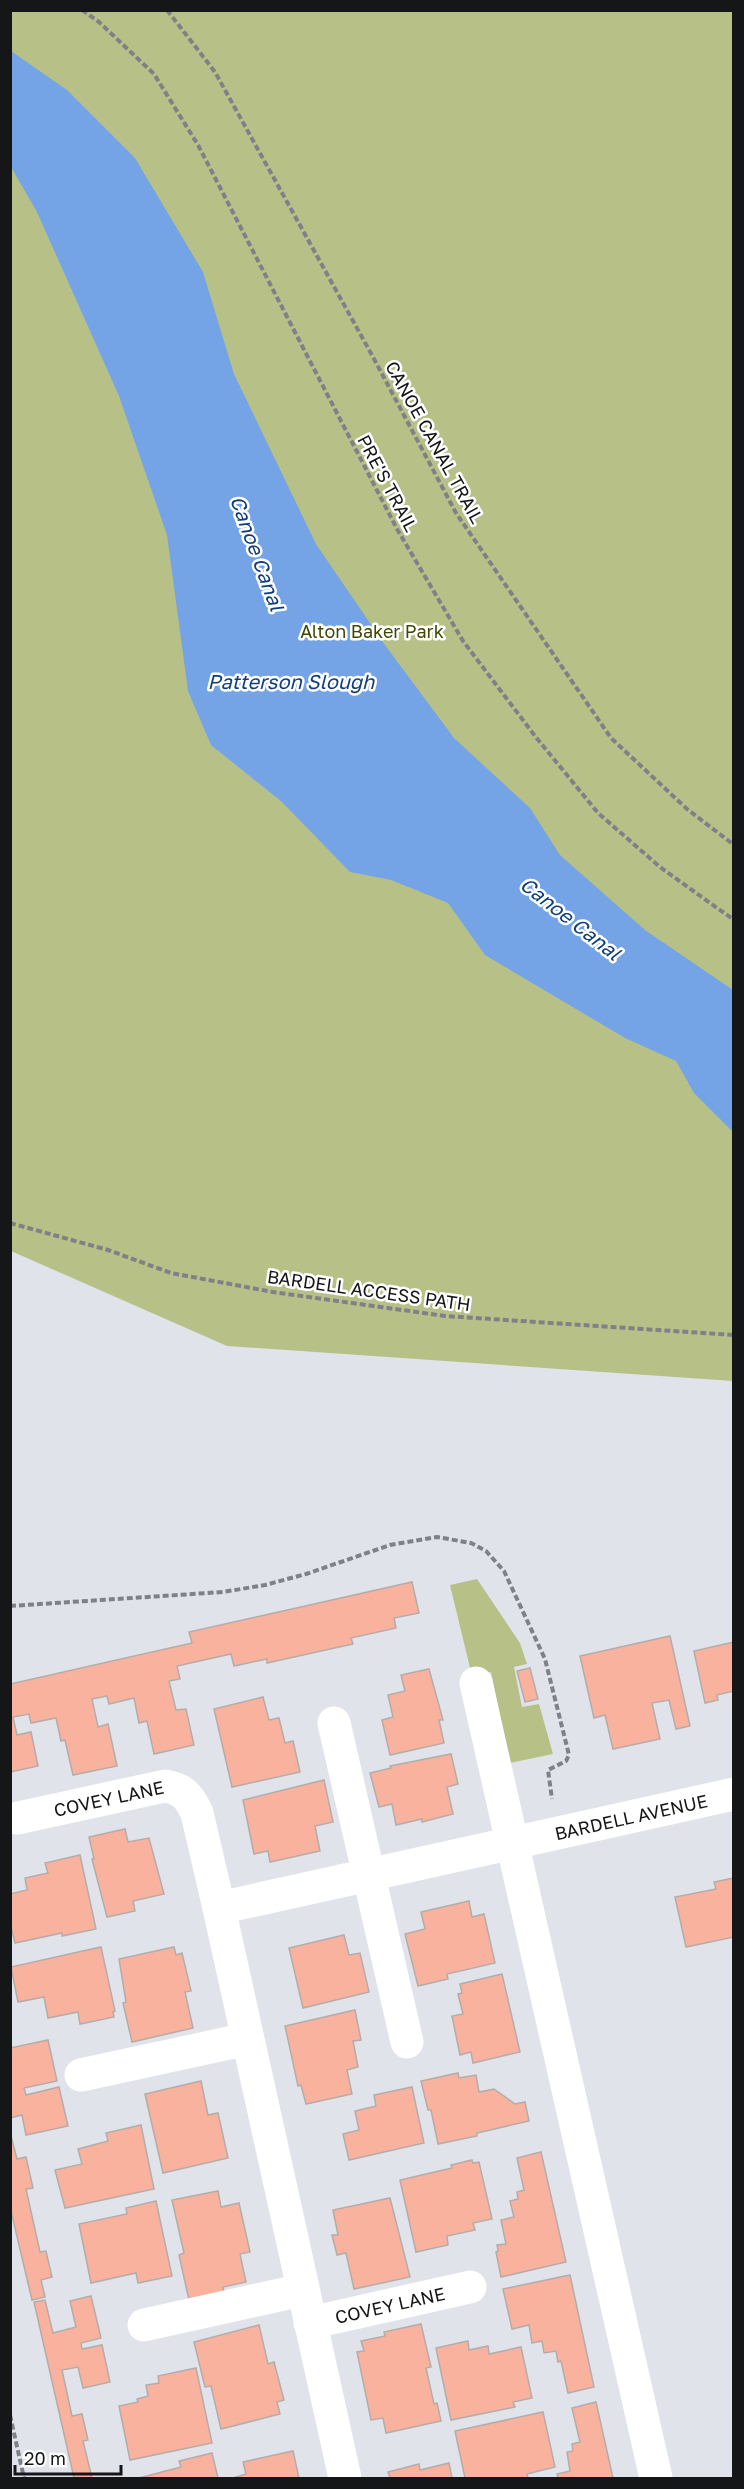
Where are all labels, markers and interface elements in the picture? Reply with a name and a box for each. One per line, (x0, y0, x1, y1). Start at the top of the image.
street label: CANOE CANAL TRAIL (381, 357, 489, 527)
street label: PRE'S TRAIL (353, 431, 423, 535)
water label: Canoe Canal (226, 492, 290, 614)
park label: Alton Baker Park (300, 620, 444, 642)
water label: Patterson Slough (208, 669, 375, 694)
water label: Canoe Canal (516, 871, 626, 965)
street label: BARDELL ACCESS PATH (266, 1265, 472, 1315)
street label: COVEY LANE (52, 1776, 166, 1821)
street label: BARDELL AVENUE (553, 1789, 710, 1844)
street label: COVEY LANE (333, 2282, 447, 2328)
scale bar (15, 2438, 122, 2476)
text: 20 m (24, 2447, 66, 2469)

